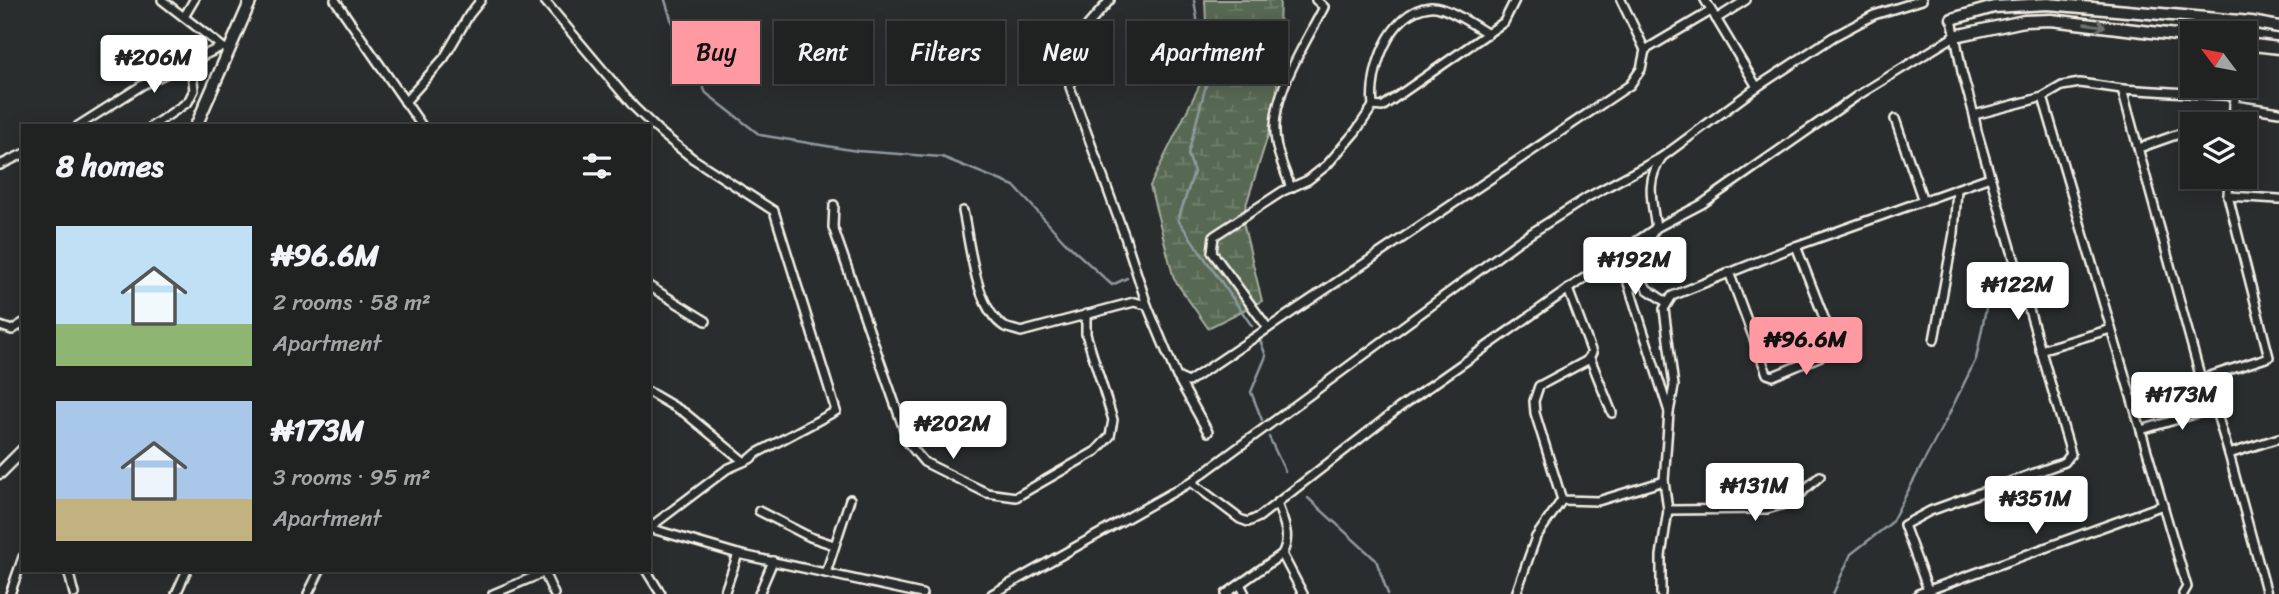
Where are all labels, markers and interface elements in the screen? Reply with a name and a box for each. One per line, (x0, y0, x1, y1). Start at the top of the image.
one-way arrow (2083, 19, 2106, 32)
chip: Buy (672, 21, 760, 84)
chip: Rent (774, 21, 873, 84)
chip: Filters (887, 21, 1005, 84)
chip: New (1019, 21, 1113, 84)
chip: Apartment (1127, 21, 1288, 84)
north arrow (2180, 21, 2258, 98)
map controls (2180, 21, 2257, 189)
pin: ₦206M (105, 36, 203, 95)
text: ₦206M (117, 37, 191, 78)
button: layers (2180, 112, 2257, 189)
text: 8 homes (56, 139, 164, 193)
icon: filters (578, 147, 616, 185)
text: ₦96.6M (273, 228, 379, 282)
pin: ₦192M (1586, 238, 1684, 297)
text: ₦192M (1599, 239, 1671, 280)
icon: home (112, 254, 196, 338)
pin: ₦122M (1969, 262, 2067, 322)
text: ₦122M (1983, 264, 2053, 305)
text: 2 rooms · 58 m² (273, 282, 431, 323)
pin: ₦96.6M (1749, 318, 1863, 377)
text: ₦96.6M (1765, 319, 1847, 360)
text: Apartment (273, 323, 382, 364)
pin: ₦173M (2133, 372, 2231, 432)
text: ₦173M (2147, 374, 2217, 415)
pin: ₦202M (904, 402, 1002, 461)
text: ₦173M (273, 403, 364, 457)
text: ₦202M (915, 403, 991, 444)
icon: home (112, 429, 196, 513)
text: 3 rooms · 95 m² (273, 457, 430, 498)
pin: ₦131M (1706, 463, 1804, 523)
text: ₦131M (1722, 465, 1788, 506)
pin: ₦351M (1987, 476, 2085, 536)
text: ₦351M (2001, 478, 2071, 519)
text: Apartment (273, 498, 382, 539)

